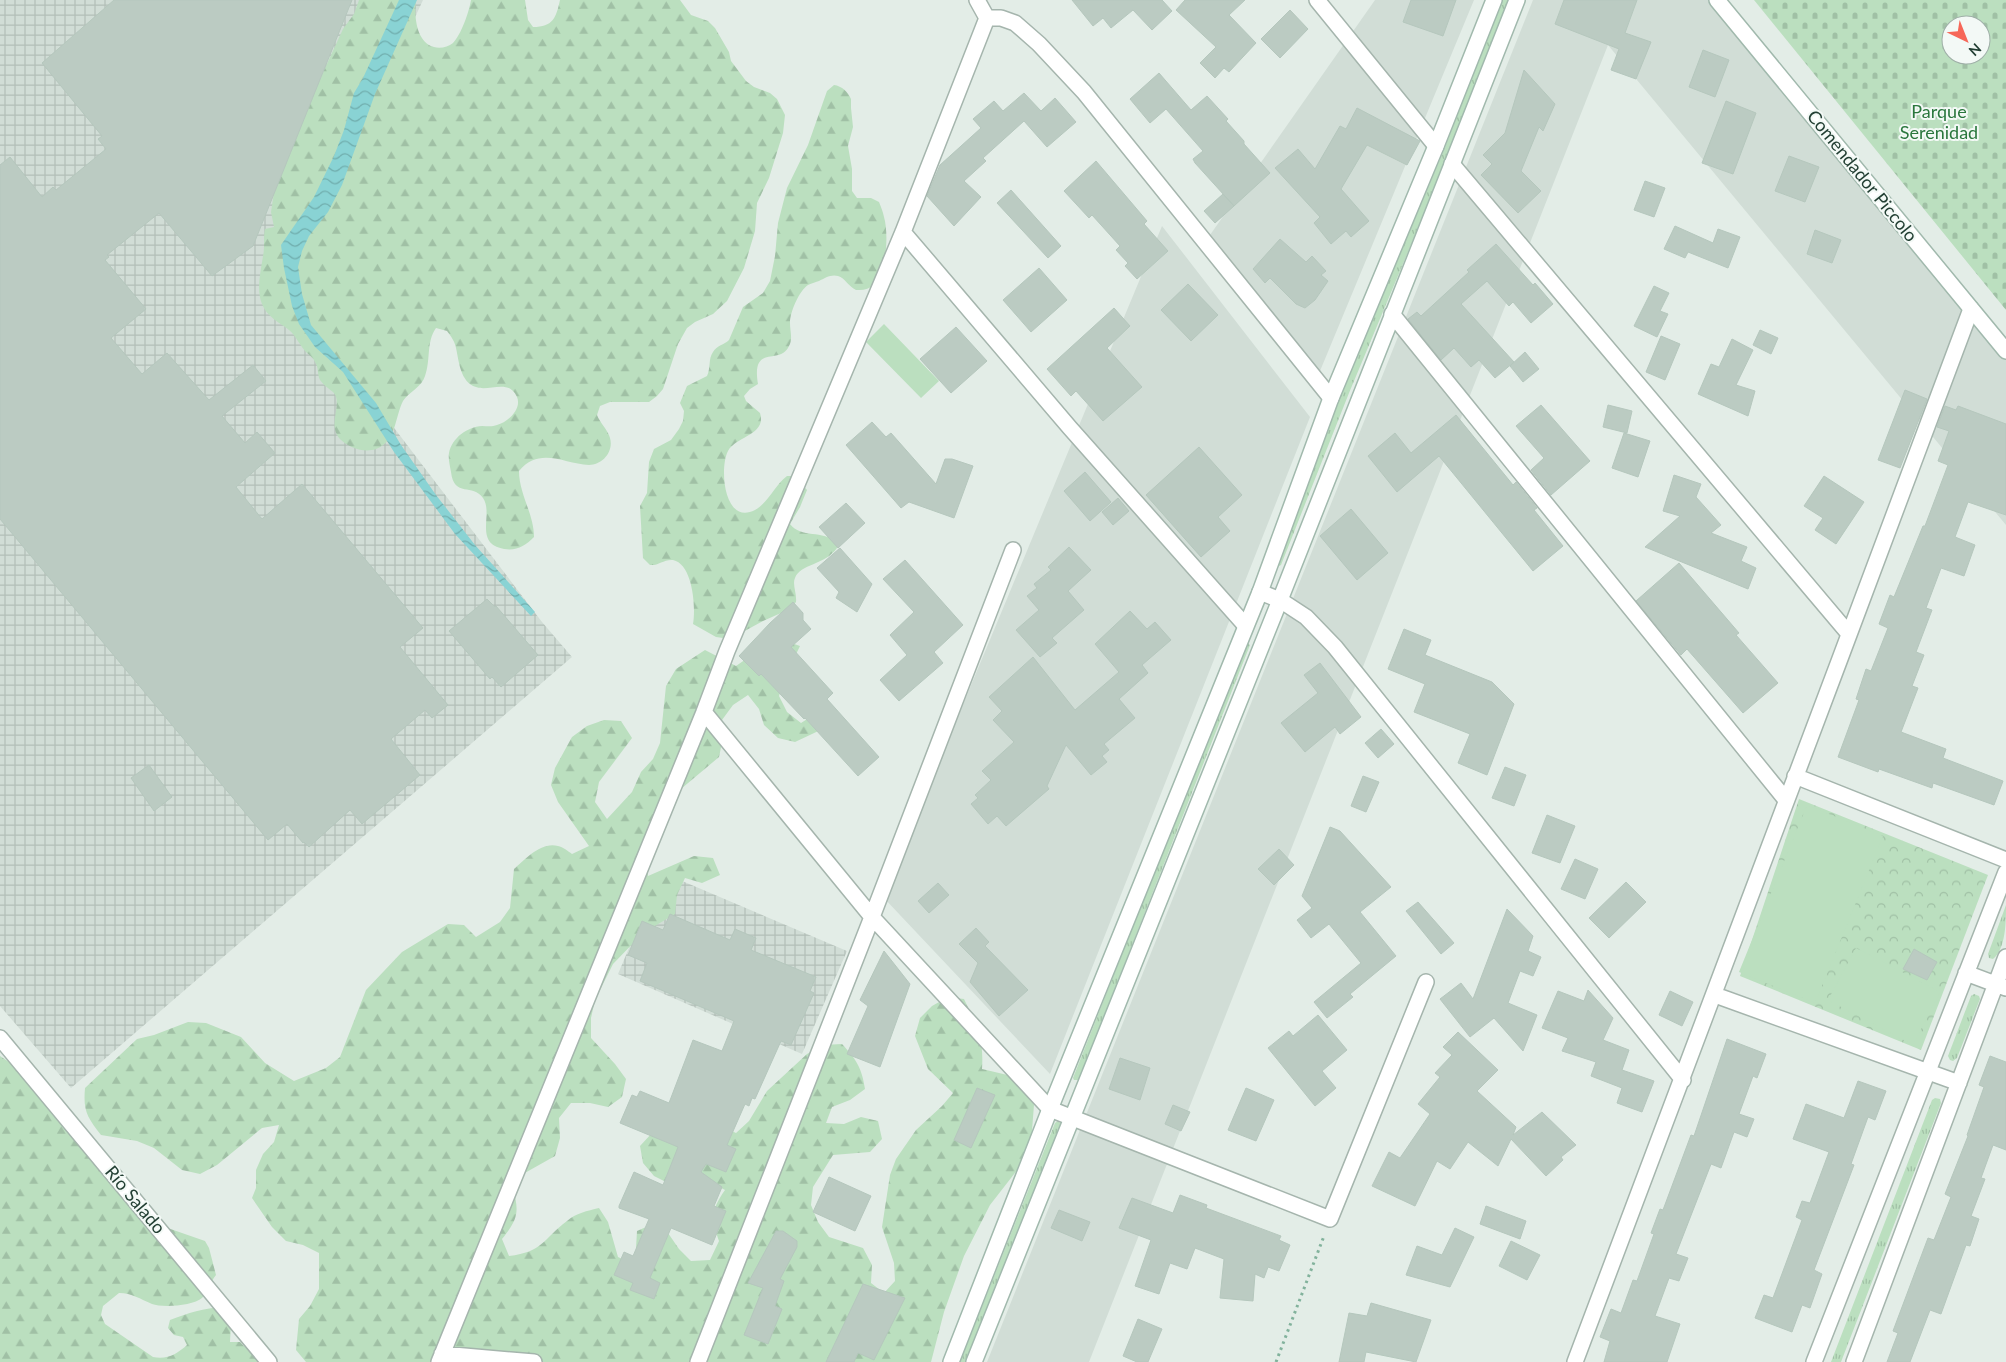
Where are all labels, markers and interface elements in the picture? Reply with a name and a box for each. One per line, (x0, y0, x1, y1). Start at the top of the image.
north arrow (1941, 15, 1991, 65)
text: N (1965, 40, 1985, 60)
park label: Parque Serenidad (1900, 100, 1978, 143)
street label: Comendador Piccolo (1803, 105, 1923, 246)
street label: Río Salado (101, 1161, 171, 1238)

